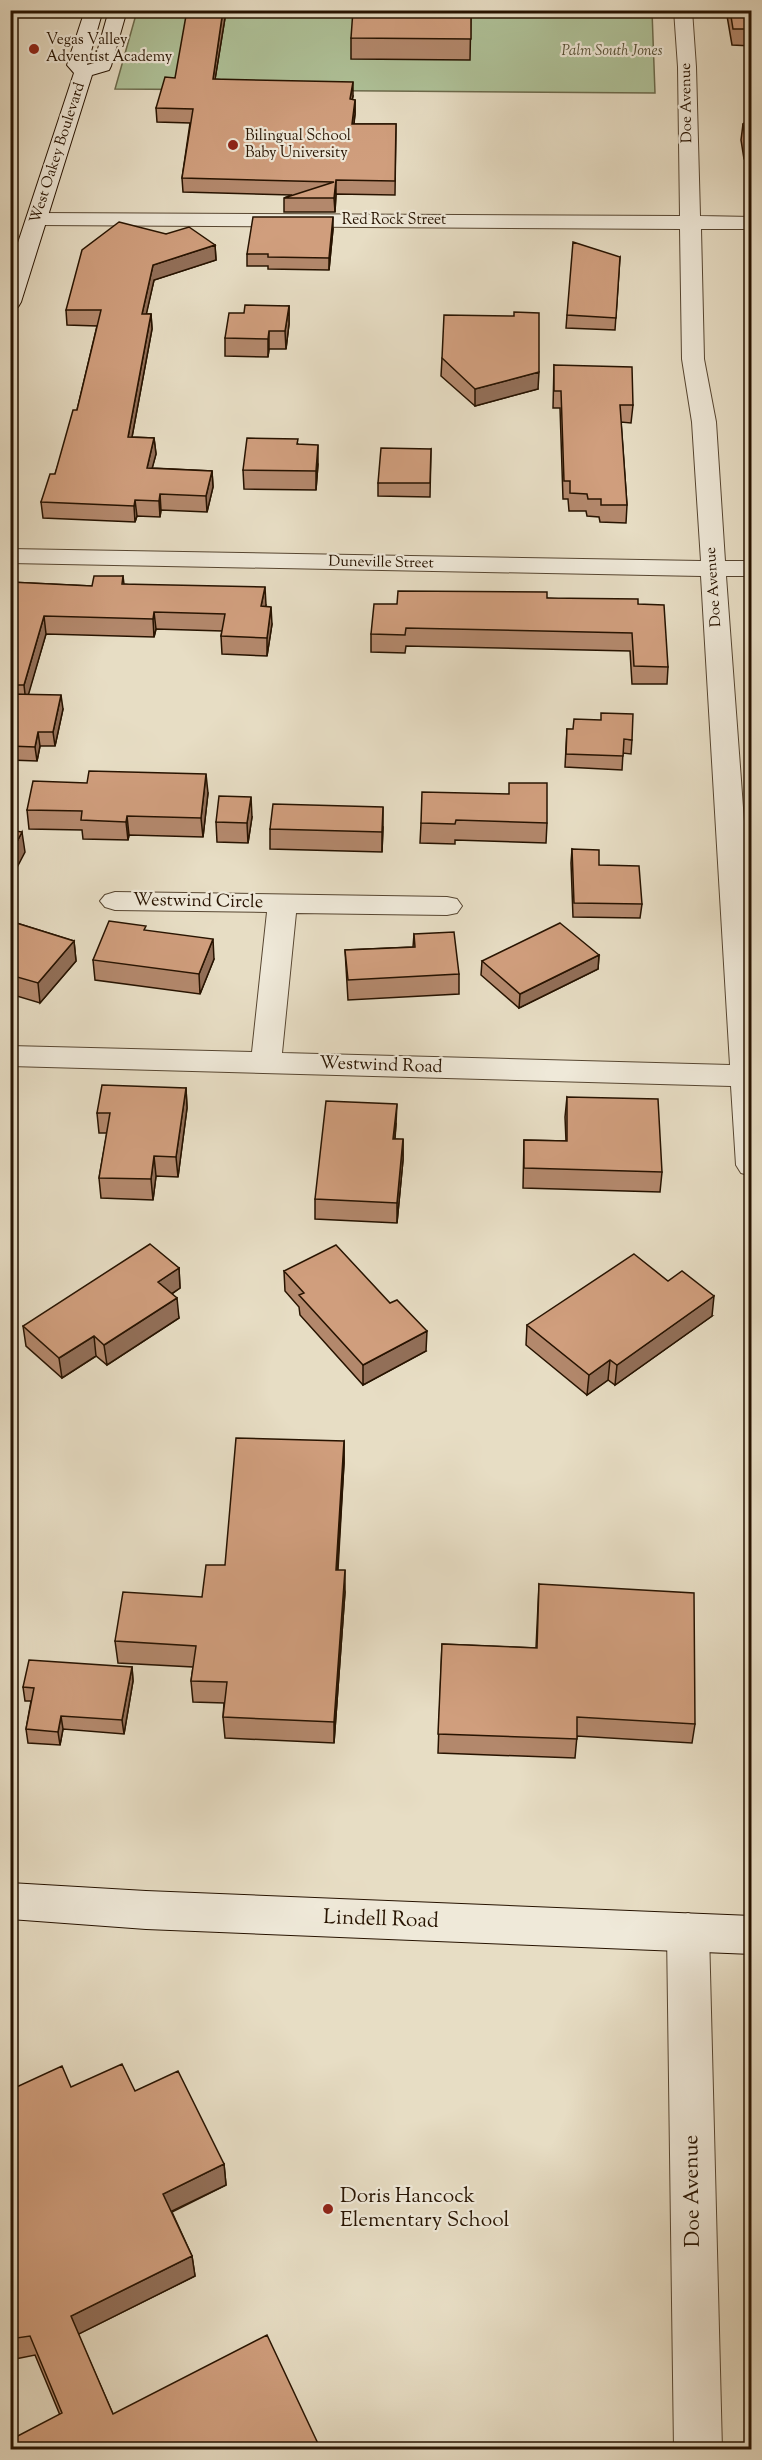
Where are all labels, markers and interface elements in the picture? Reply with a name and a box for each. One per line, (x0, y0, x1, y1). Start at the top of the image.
place label: Vegas Valley Adventist Academy (46, 30, 173, 68)
park label: Palm South Jones (562, 41, 662, 62)
marker: Vegas Valley Adventist Academy (27, 42, 41, 56)
street label: Doe Avenue (676, 63, 698, 143)
street label: West Oakey Boulevard (25, 79, 91, 226)
place label: Bilingual School Baby University (245, 126, 351, 164)
marker: Bilingual School Baby University (226, 138, 240, 152)
street label: Red Rock Street (342, 210, 446, 231)
street label: Doe Avenue (701, 546, 727, 628)
street label: Duneville Street (328, 552, 434, 574)
street label: Westwind Circle (133, 888, 263, 916)
street label: Westwind Road (319, 1051, 443, 1081)
street label: Lindell Road (323, 1903, 439, 1937)
street label: Doe Avenue (677, 2134, 709, 2248)
place label: Doris Hancock Elementary School (340, 2182, 510, 2236)
marker: Doris Hancock Elementary School (321, 2202, 335, 2216)

